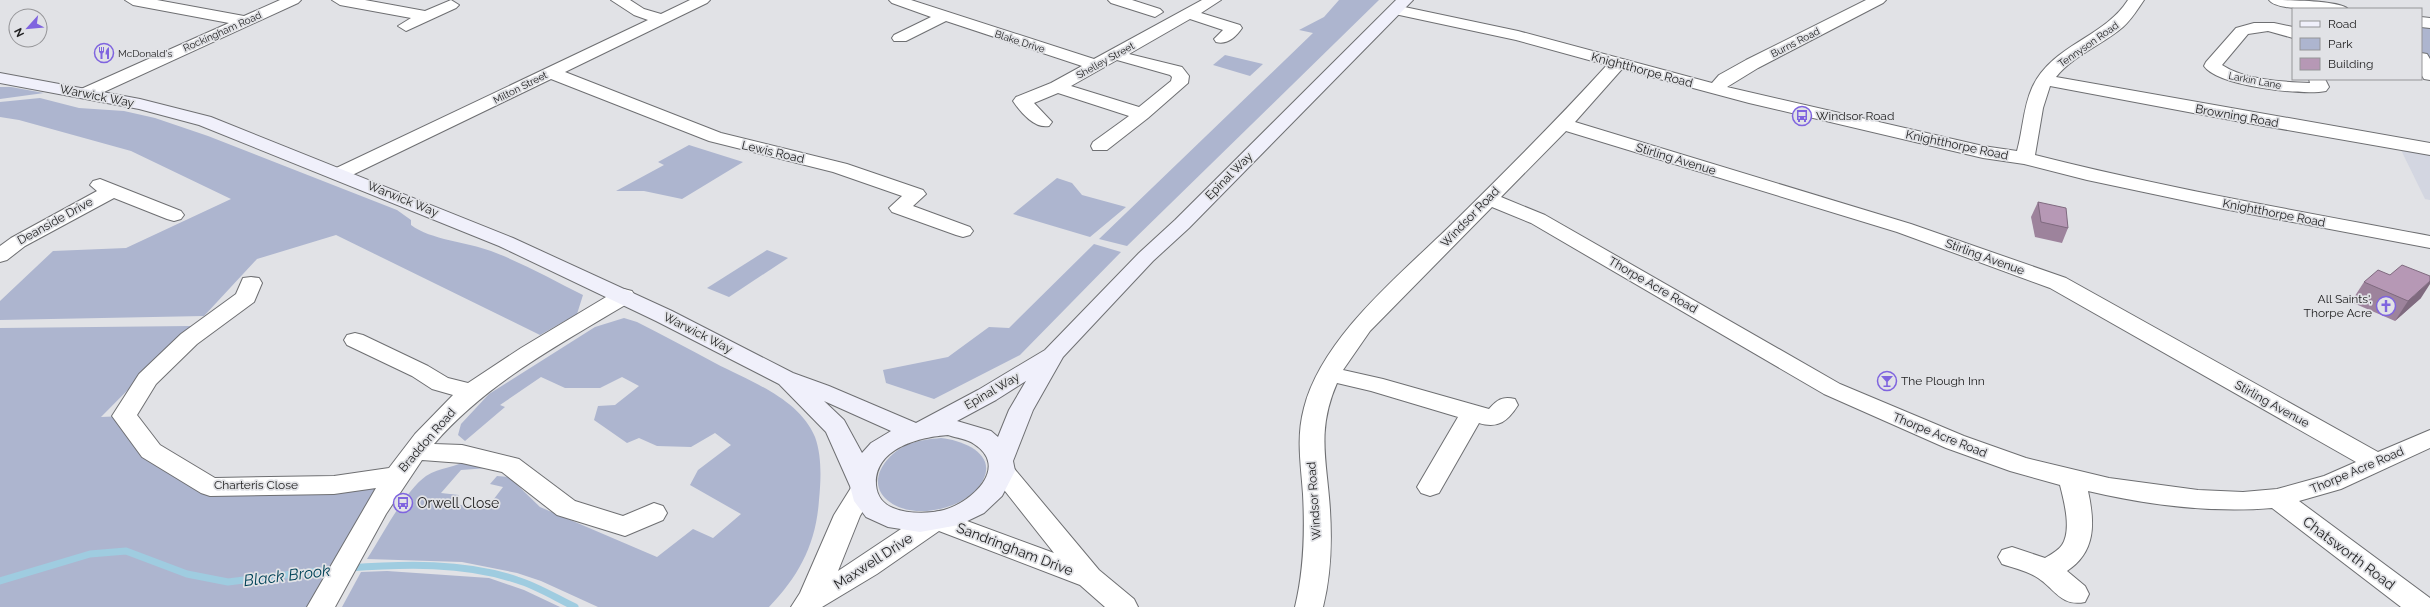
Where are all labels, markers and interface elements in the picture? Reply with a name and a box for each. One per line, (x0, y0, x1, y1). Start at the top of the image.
north arrow (8, 8, 48, 48)
legend (2292, 8, 2422, 80)
street label: Rockingham Road (181, 9, 263, 54)
text: Road (2328, 17, 2357, 31)
street label: Tennyson Road (2056, 20, 2120, 69)
street label: Burns Road (1769, 25, 1821, 59)
text: N (12, 26, 27, 39)
street label: Blake Drive (993, 28, 1046, 55)
text: Park (2328, 37, 2353, 51)
street label: Shelley Street (1074, 40, 1137, 81)
restaurant icon: McDonald's (93, 42, 115, 64)
place label: McDonald's (118, 48, 172, 59)
street label: Knightthorpe Road (1590, 50, 1694, 90)
text: Building (2328, 57, 2374, 71)
street label: Milton Street (491, 69, 550, 106)
street label: Larkin Lane (2228, 70, 2282, 91)
street label: Warwick Way (59, 82, 136, 110)
street label: Browning Road (2194, 102, 2280, 130)
bus stop icon: Windsor Road (1791, 105, 1813, 127)
place label: Windsor Road (1816, 109, 1894, 123)
street label: Knightthorpe Road (1904, 127, 2010, 163)
street label: Lewis Road (740, 138, 806, 166)
street label: Stirling Avenue (1634, 140, 1718, 178)
street label: Epinal Way (1202, 149, 1256, 203)
street label: Warwick Way (365, 178, 441, 220)
street label: Windsor Road (1438, 184, 1502, 250)
street label: Deanside Drive (15, 195, 95, 247)
street label: Knightthorpe Road (2221, 196, 2327, 230)
street label: Stirling Avenue (1944, 236, 2026, 278)
street label: Thorpe Acre Road (1606, 254, 1700, 316)
place label: All Saints', Thorpe Acre (2304, 292, 2372, 320)
church icon: All Saints', Thorpe Acre (2375, 295, 2397, 317)
street label: Warwick Way (661, 310, 735, 357)
street label: Epinal Way (962, 369, 1022, 412)
bar icon: The Plough Inn (1876, 370, 1898, 392)
place label: The Plough Inn (1901, 374, 1985, 388)
street label: Stirling Avenue (2232, 378, 2312, 430)
street label: Braddon Road (396, 405, 458, 475)
street label: Thorpe Acre Road (1891, 410, 1989, 460)
street label: Thorpe Acre Road (2308, 444, 2406, 496)
street label: Windsor Road (1304, 461, 1324, 541)
street label: Charteris Close (214, 478, 298, 492)
bus stop icon: Orwell Close (392, 492, 414, 514)
place label: Orwell Close (417, 495, 499, 511)
street label: Chatsworth Road (2300, 513, 2398, 593)
street label: Sandringham Drive (955, 519, 1075, 579)
street label: Maxwell Drive (831, 530, 915, 592)
water label: Black Brook (243, 561, 332, 590)

